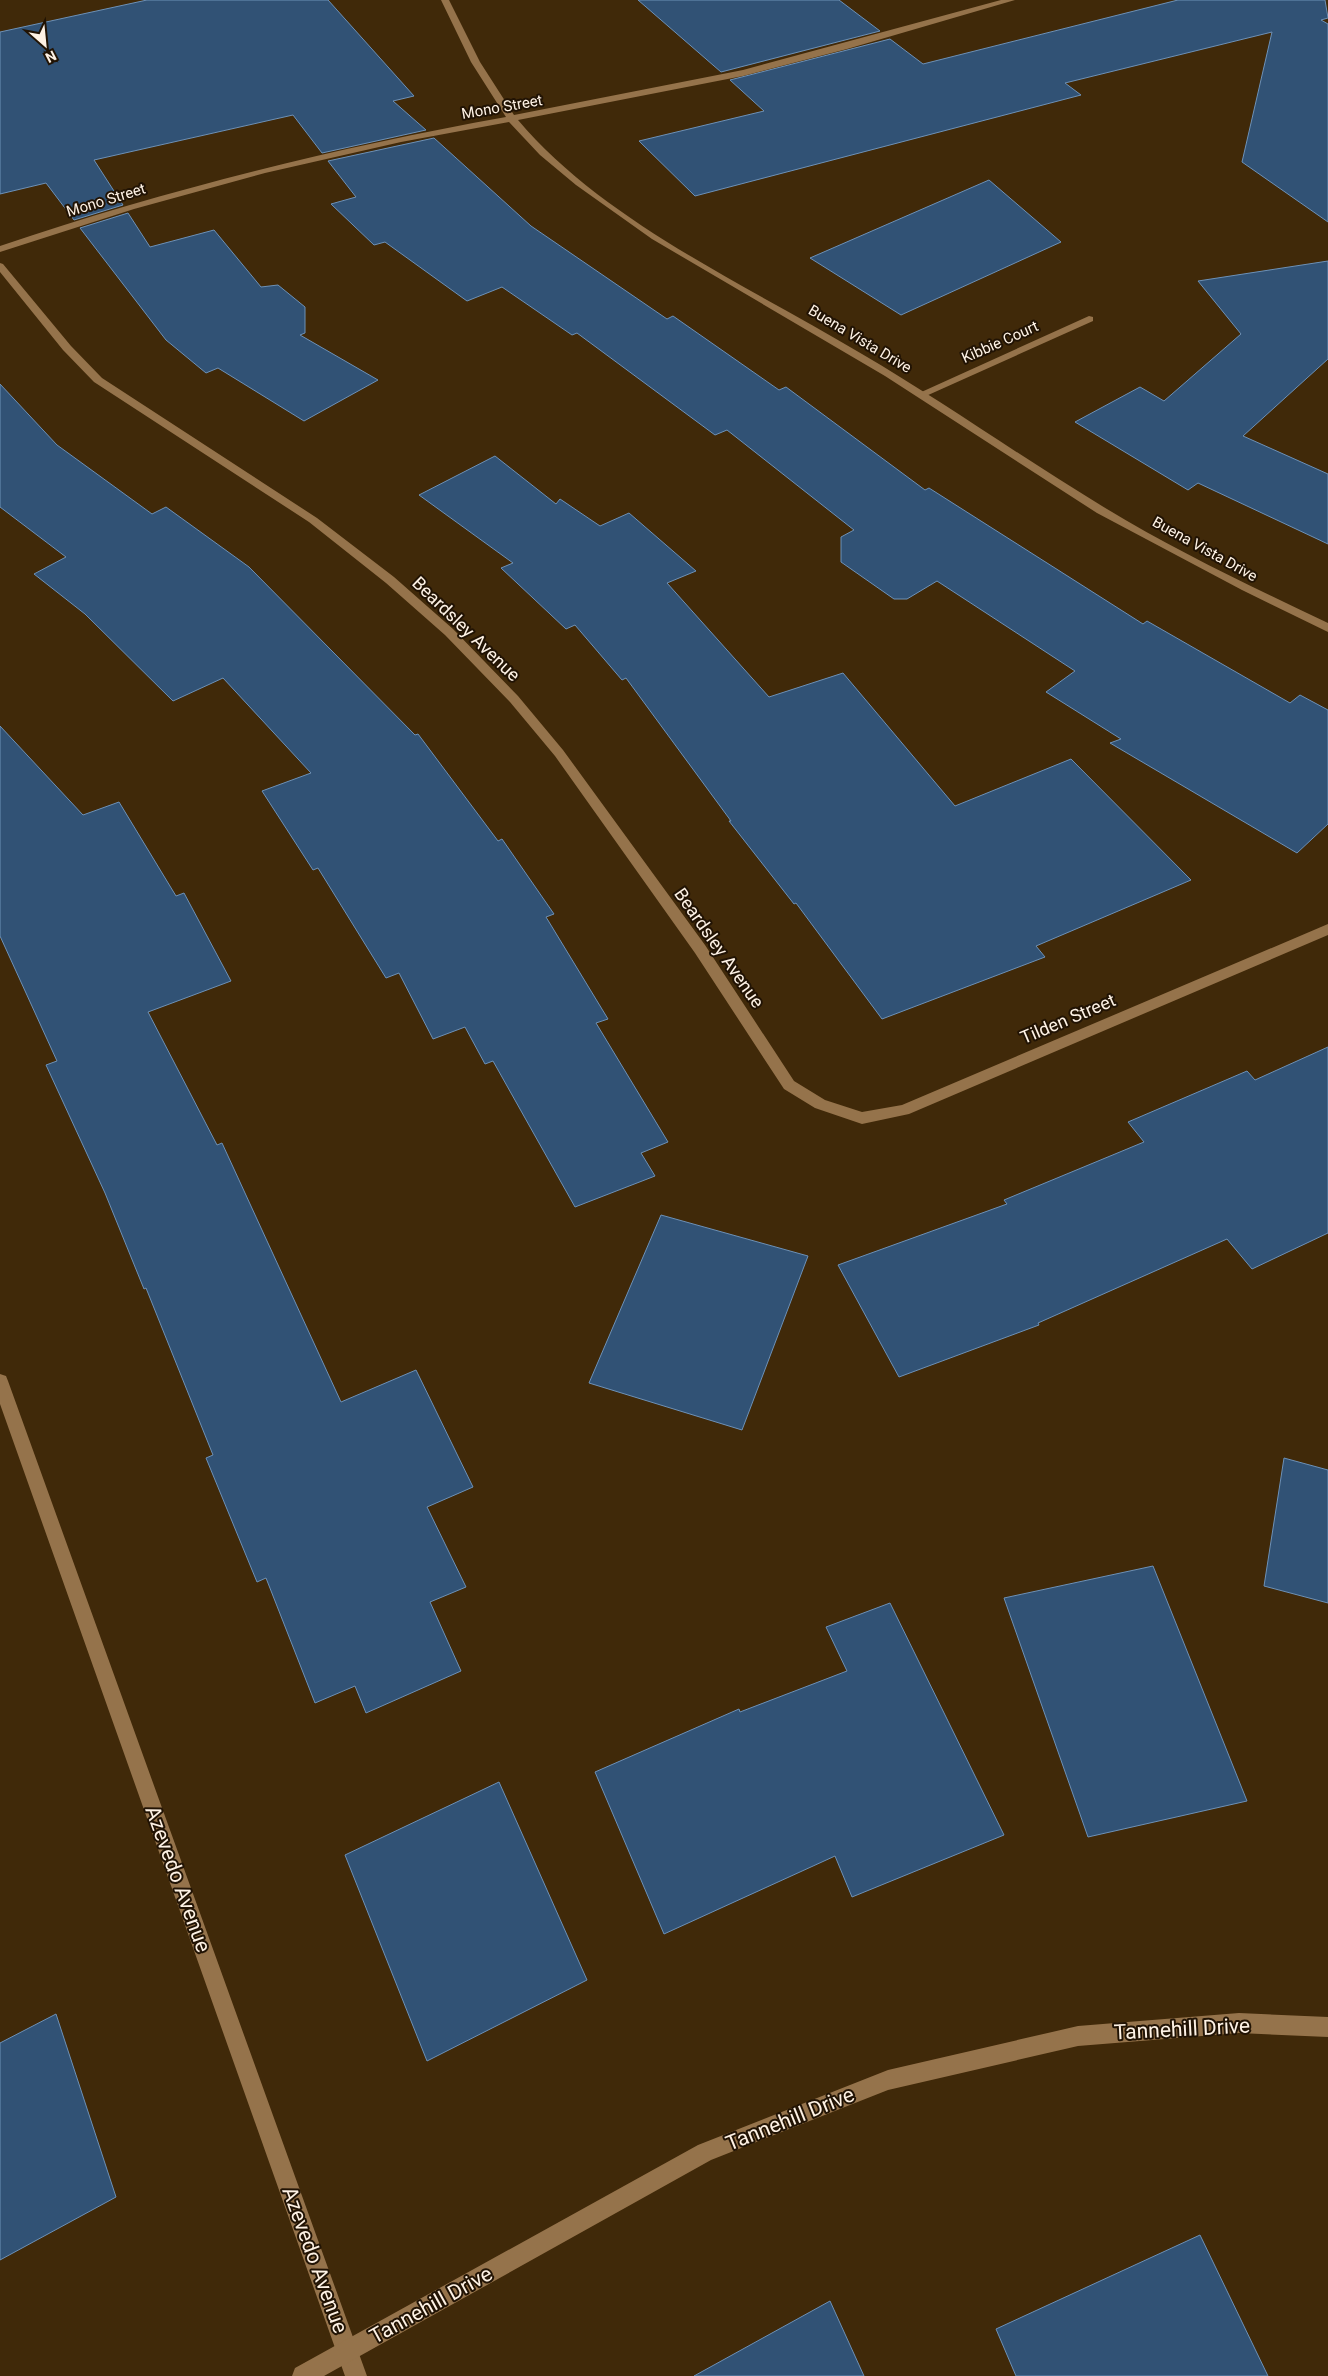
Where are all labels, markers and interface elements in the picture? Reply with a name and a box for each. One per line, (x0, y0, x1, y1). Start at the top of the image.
north arrow (20, 20, 70, 70)
text: N (43, 47, 59, 66)
street label: Mono Street (460, 91, 544, 123)
street label: Mono Street (64, 179, 148, 221)
street label: Buena Vista Drive (805, 301, 915, 377)
street label: Kibbie Court (959, 317, 1041, 367)
street label: Buena Vista Drive (1149, 513, 1261, 585)
street label: Beardsley Avenue (408, 572, 525, 685)
street label: Beardsley Avenue (670, 884, 769, 1012)
street label: Tilden Street (1017, 989, 1119, 1048)
street label: Azevedo Avenue (140, 1803, 216, 1955)
street label: Tannehill Drive (1113, 2013, 1251, 2045)
street label: Tannehill Drive (722, 2082, 858, 2156)
street label: Azevedo Avenue (277, 2184, 353, 2336)
street label: Tannehill Drive (366, 2261, 496, 2349)

